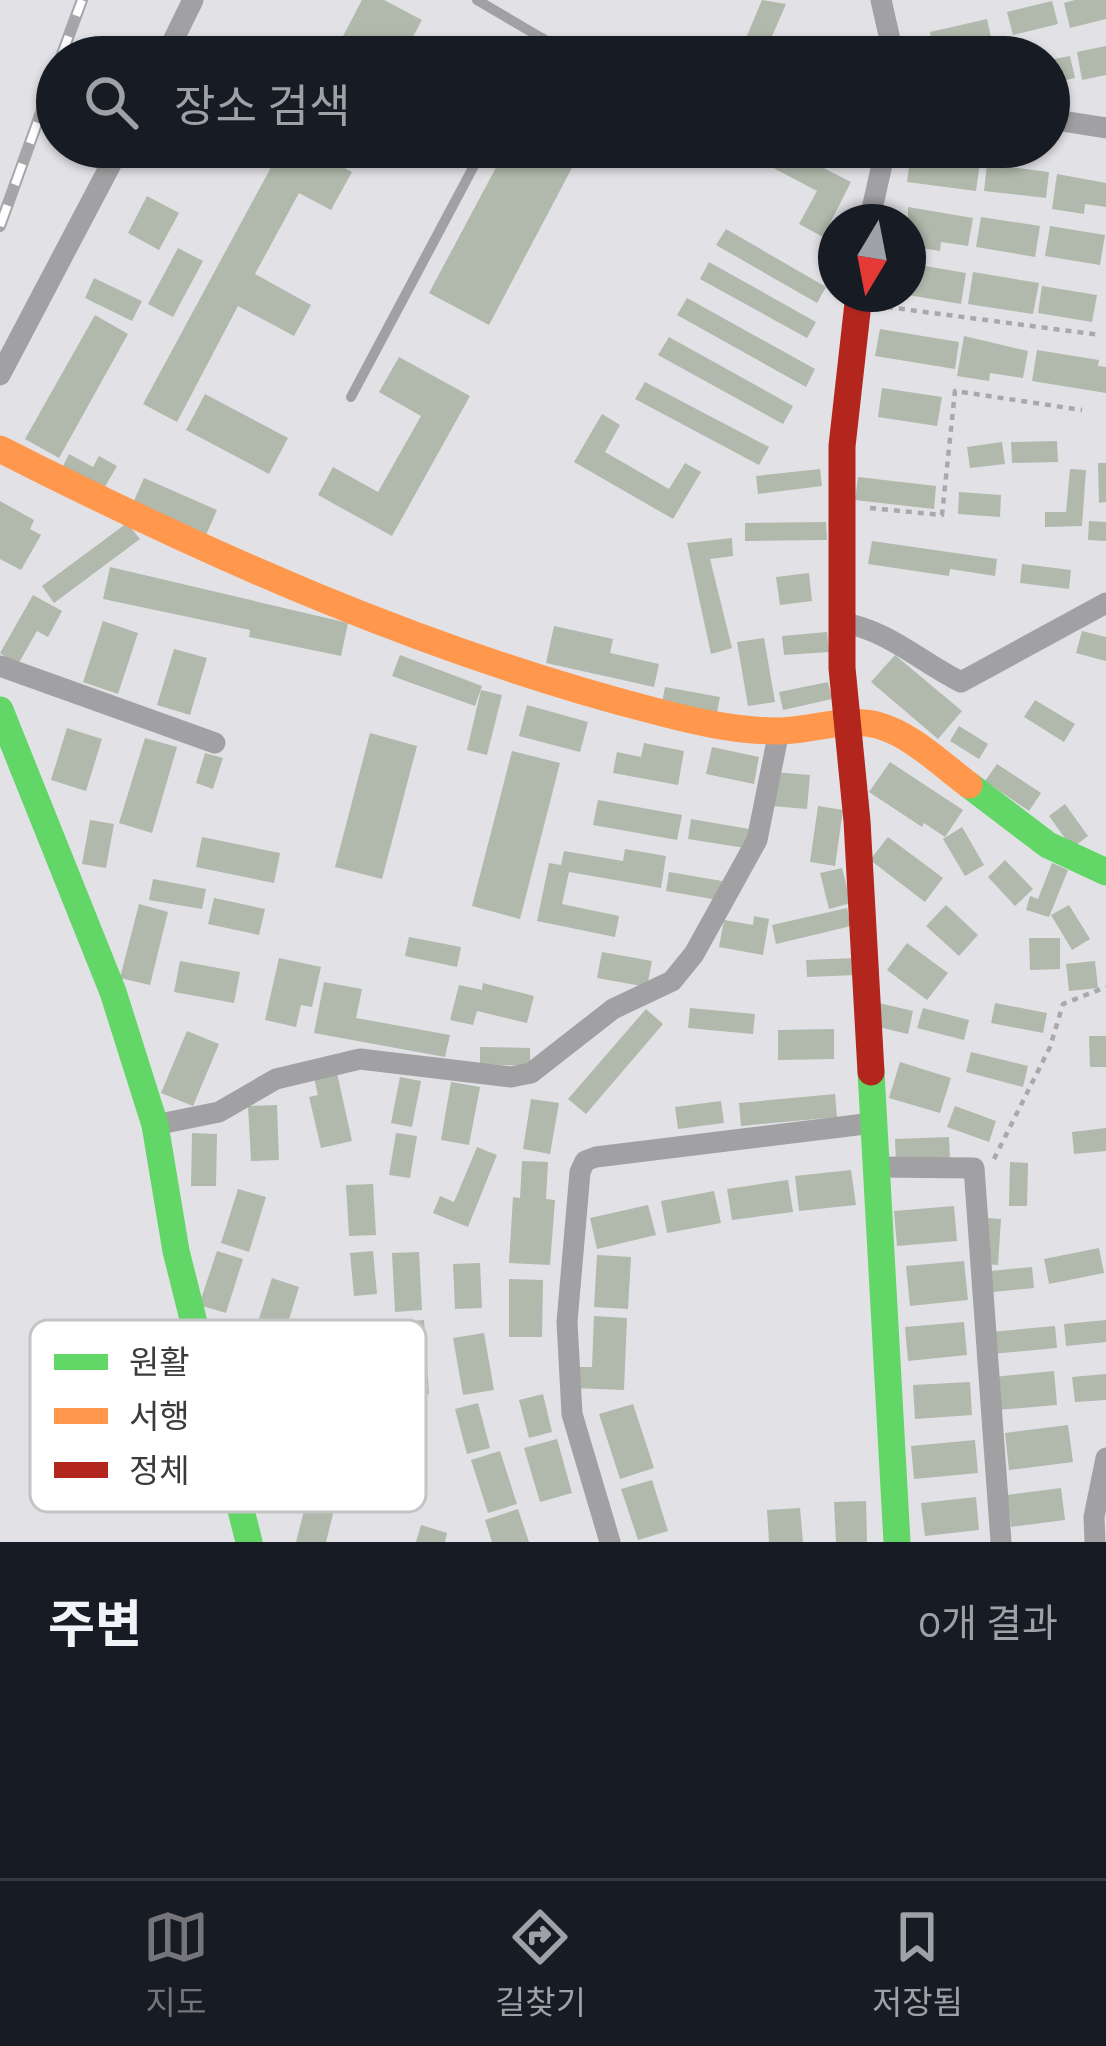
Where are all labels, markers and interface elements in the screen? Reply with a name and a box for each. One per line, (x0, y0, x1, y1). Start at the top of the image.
search box (36, 36, 1070, 168)
icon: search (78, 69, 144, 135)
text: 장소 검색 (174, 81, 350, 133)
north arrow (818, 204, 926, 312)
legend (30, 1320, 426, 1512)
text: 원활 (129, 1344, 190, 1382)
text: 서행 (129, 1398, 190, 1436)
text: 정체 (129, 1452, 190, 1490)
text: 주변 (48, 1595, 142, 1655)
text: 0개 결과 (918, 1601, 1058, 1647)
tab: 지도 (143, 1904, 209, 2024)
tab: 길찾기 (495, 1904, 586, 2024)
tab: 저장됨 (872, 1904, 963, 2024)

